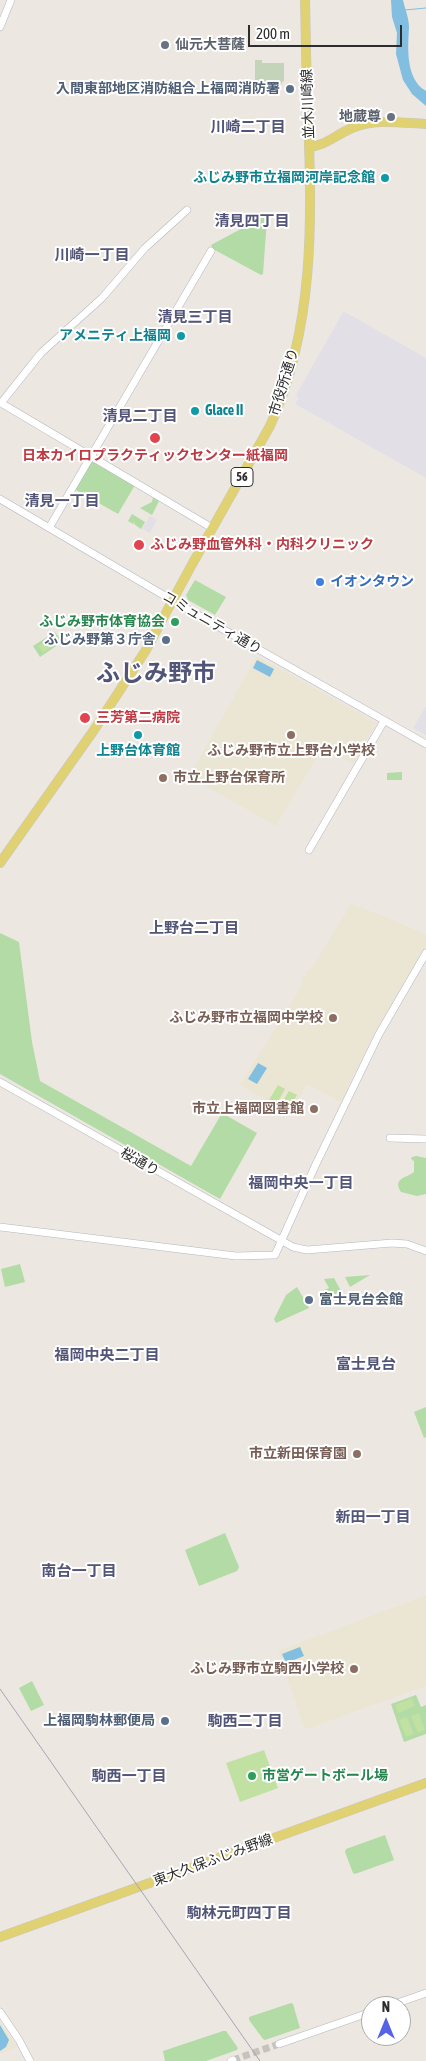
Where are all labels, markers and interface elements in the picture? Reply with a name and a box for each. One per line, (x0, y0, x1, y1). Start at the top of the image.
scale bar (251, 15, 405, 47)
text: 200 m (256, 25, 290, 42)
place label: 仙元大菩薩 (175, 37, 245, 53)
marker: 仙元大菩薩 (159, 39, 171, 51)
street label: 並木川崎線 (298, 69, 318, 139)
place label: 入間東部地区消防組合上福岡消防署 (56, 81, 280, 97)
marker: 入間東部地区消防組合上福岡消防署 (284, 83, 296, 95)
place label: 地蔵尊 (339, 109, 381, 125)
marker: 地蔵尊 (385, 111, 397, 123)
district label: 川崎二丁目 (211, 118, 285, 136)
place label: ふじみ野市立福岡河岸記念館 (193, 170, 375, 186)
marker: ふじみ野市立福岡河岸記念館 (379, 172, 391, 184)
district label: 清見四丁目 (215, 212, 289, 230)
district label: 川崎一丁目 (55, 246, 129, 264)
district label: 清見三丁目 (158, 308, 232, 326)
place label: アメニティ上福岡 (59, 328, 171, 344)
marker: アメニティ上福岡 (175, 330, 187, 342)
street label: 市役所通り (266, 346, 302, 418)
place label: Glace II (205, 403, 243, 419)
marker: Glace II (189, 405, 201, 417)
district label: 清見二丁目 (103, 407, 177, 425)
marker: 日本カイロプラクティックセンター紙福岡 (148, 431, 162, 445)
place label: 日本カイロプラクティックセンター紙福岡 (22, 448, 288, 464)
road number: 56 (231, 468, 253, 487)
district label: 清見一丁目 (25, 492, 99, 510)
place label: ふじみ野血管外科・内科クリニック (150, 537, 374, 553)
marker: ふじみ野血管外科・内科クリニック (132, 538, 146, 552)
place label: イオンタウン (330, 574, 414, 590)
marker: イオンタウン (314, 576, 326, 588)
street label: コミュニティ通り (159, 588, 265, 658)
place label: ふじみ野市体育協会 (39, 614, 165, 630)
marker: ふじみ野市体育協会 (169, 616, 181, 628)
place label: ふじみ野第３庁舎 (44, 632, 156, 648)
marker: ふじみ野第３庁舎 (160, 634, 172, 646)
district label: ふじみ野市 (96, 659, 216, 687)
place label: 三芳第二病院 (96, 710, 180, 726)
marker: 三芳第二病院 (78, 711, 92, 725)
marker: 上野台体育館 (132, 729, 144, 741)
marker: ふじみ野市立上野台小学校 (285, 729, 297, 741)
place label: 上野台体育館 (96, 743, 180, 759)
place label: ふじみ野市立上野台小学校 (207, 743, 375, 759)
place label: 市立上野台保育所 (173, 770, 285, 786)
marker: 市立上野台保育所 (157, 772, 169, 784)
district label: 上野台二丁目 (149, 919, 239, 937)
place label: ふじみ野市立福岡中学校 (169, 1010, 323, 1026)
marker: ふじみ野市立福岡中学校 (327, 1012, 339, 1024)
place label: 市立上福岡図書館 (192, 1101, 304, 1117)
marker: 市立上福岡図書館 (308, 1103, 320, 1115)
street label: 桜通り (118, 1144, 162, 1180)
district label: 福岡中央一丁目 (249, 1174, 353, 1192)
place label: 富士見台会館 (319, 1292, 403, 1308)
marker: 富士見台会館 (303, 1294, 315, 1306)
district label: 福岡中央二丁目 (55, 1346, 159, 1364)
district label: 富士見台 (336, 1355, 396, 1373)
place label: 市立新田保育園 (249, 1446, 347, 1462)
marker: 市立新田保育園 (351, 1448, 363, 1460)
district label: 新田一丁目 (336, 1508, 410, 1526)
district label: 南台一丁目 (42, 1562, 116, 1580)
place label: ふじみ野市立駒西小学校 (190, 1661, 344, 1677)
marker: ふじみ野市立駒西小学校 (348, 1663, 360, 1675)
district label: 駒西二丁目 (208, 1712, 282, 1730)
place label: 上福岡駒林郵便局 (43, 1713, 155, 1729)
marker: 上福岡駒林郵便局 (159, 1715, 171, 1727)
district label: 駒西一丁目 (92, 1767, 166, 1785)
place label: 市営ゲートボール場 (262, 1768, 388, 1784)
marker: 市営ゲートボール場 (246, 1770, 258, 1782)
street label: 東大久保ふじみ野線 (151, 1831, 275, 1889)
district label: 駒林元町四丁目 (187, 1904, 291, 1922)
north arrow (361, 1996, 411, 2046)
text: N (382, 1999, 390, 2015)

